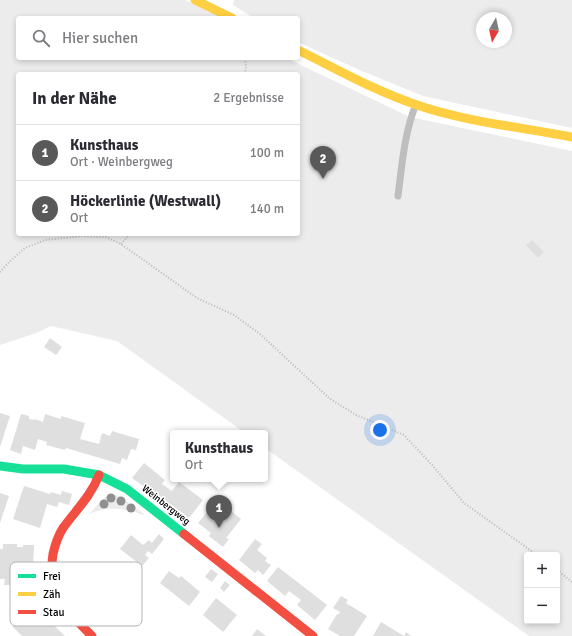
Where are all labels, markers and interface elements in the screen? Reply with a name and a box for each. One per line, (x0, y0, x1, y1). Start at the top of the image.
north arrow (476, 12, 512, 48)
search box (16, 16, 300, 60)
icon: search (30, 27, 52, 49)
text: Hier suchen (62, 29, 138, 47)
text: In der Nähe (32, 88, 117, 109)
text: 2 Ergebnisse (213, 90, 284, 106)
text: Kunsthaus (70, 136, 139, 154)
text: 1 (41, 145, 49, 161)
text: 100 m (250, 145, 284, 161)
pin: 2 (310, 146, 336, 179)
text: Ort · Weinbergweg (70, 154, 173, 170)
text: Höckerlinie (Westwall) (70, 192, 221, 210)
text: 2 (41, 201, 49, 217)
text: 140 m (250, 201, 284, 217)
text: Ort (70, 210, 88, 226)
your location (370, 420, 390, 440)
popup (170, 430, 268, 482)
text: Kunsthaus (185, 439, 253, 457)
text: Ort (185, 457, 203, 473)
street label: Weinbergweg (140, 482, 192, 528)
pin: 1 (206, 495, 232, 528)
map controls (524, 552, 560, 624)
button: + (524, 552, 560, 588)
legend (10, 562, 142, 626)
text: Frei (43, 570, 61, 583)
text: Zäh (43, 588, 61, 601)
button: − (524, 588, 560, 624)
text: Stau (43, 606, 65, 619)

